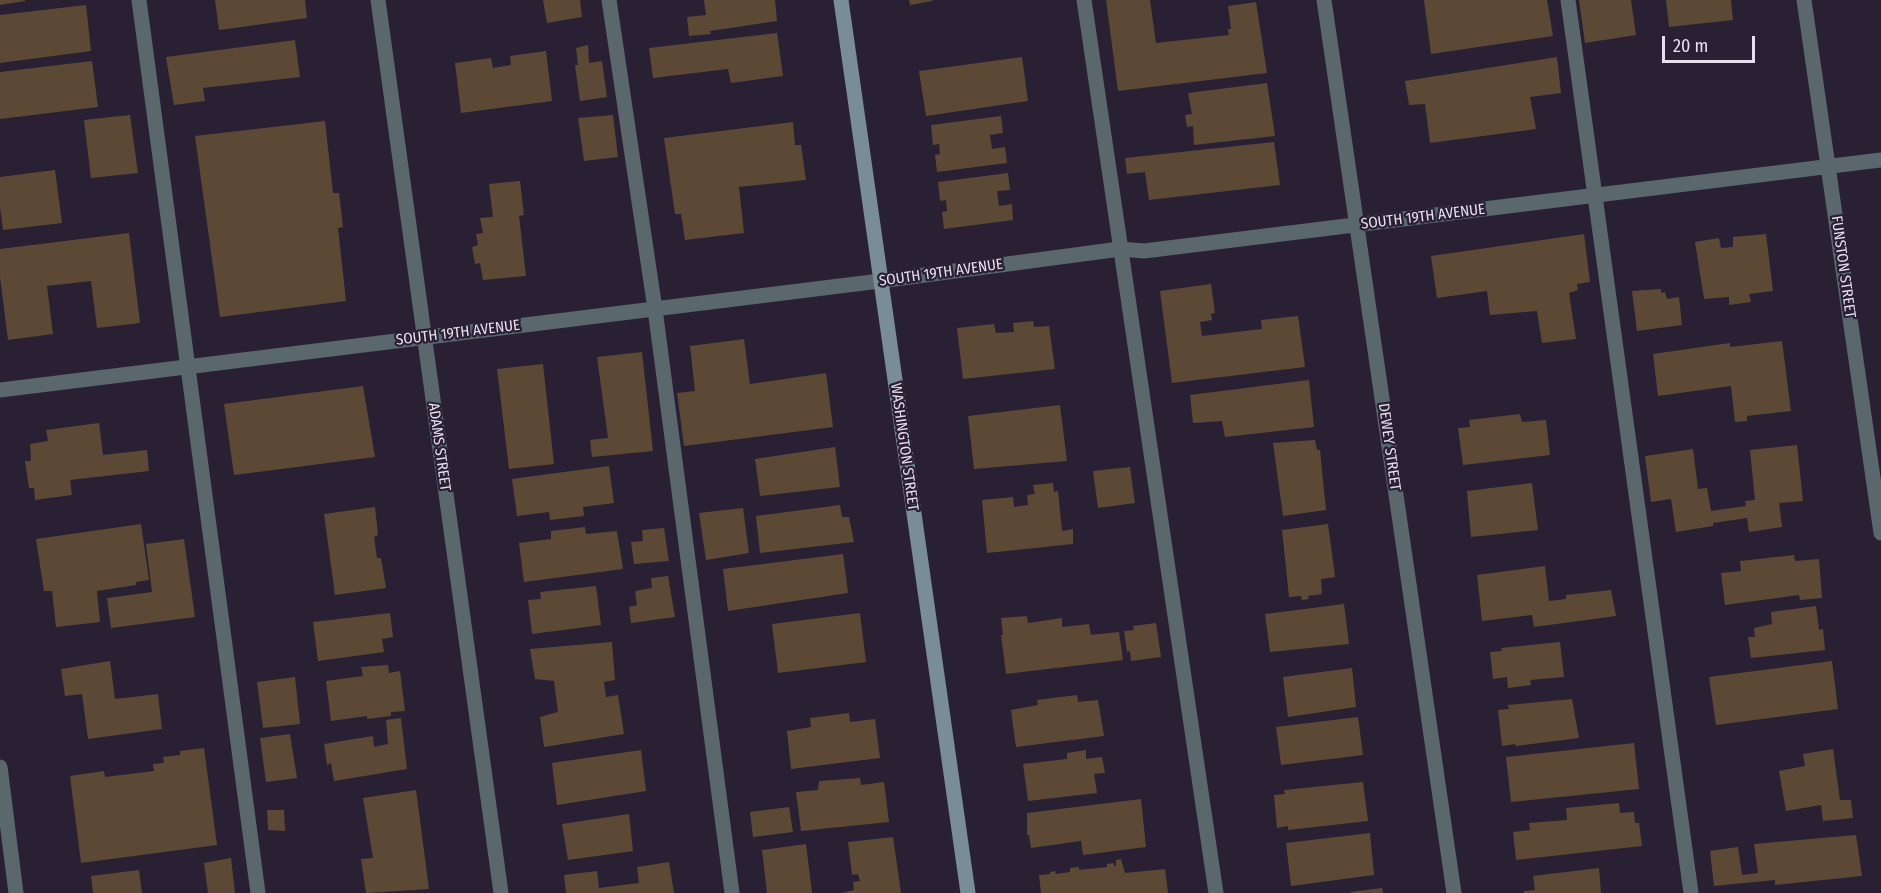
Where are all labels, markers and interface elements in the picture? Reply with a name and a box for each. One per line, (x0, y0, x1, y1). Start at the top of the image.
scale bar (1665, 24, 1758, 62)
text: 20 m (1673, 35, 1708, 57)
street label: SOUTH 19TH AVENUE (1360, 200, 1486, 234)
street label: FUNSTON STREET (1827, 215, 1859, 319)
street label: SOUTH 19TH AVENUE (878, 255, 1004, 291)
street label: SOUTH 19TH AVENUE (395, 316, 521, 350)
street label: WASHINGTON STREET (886, 382, 922, 512)
street label: ADAMS STREET (424, 402, 454, 492)
street label: DEWEY STREET (1374, 402, 1404, 492)

